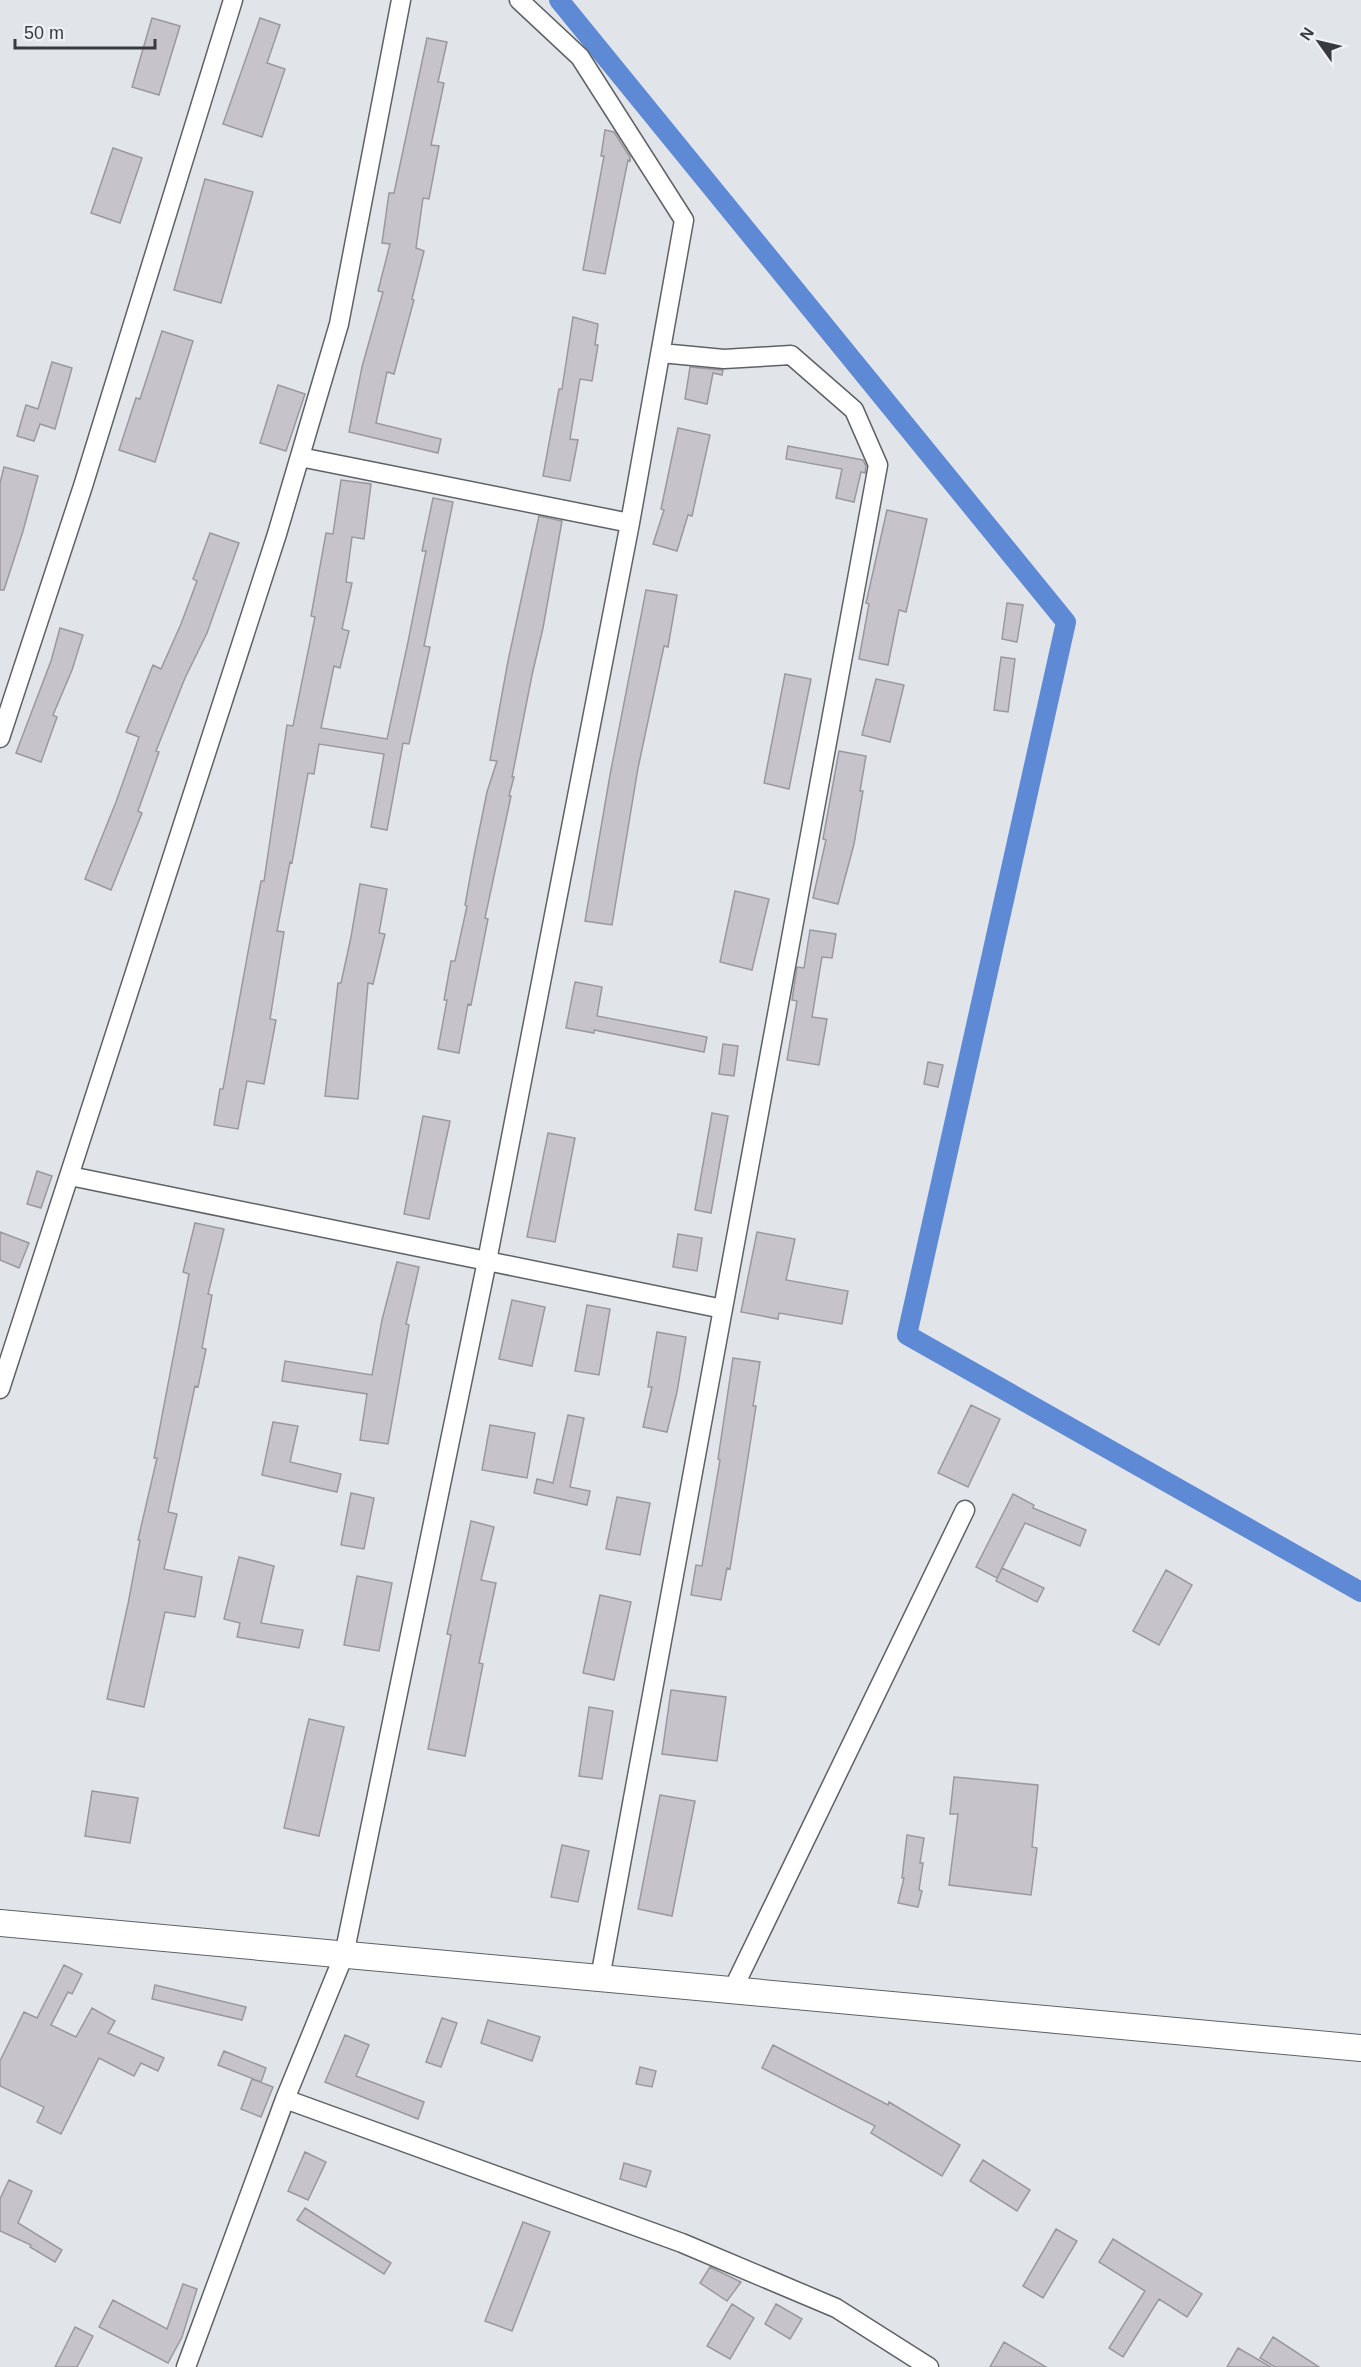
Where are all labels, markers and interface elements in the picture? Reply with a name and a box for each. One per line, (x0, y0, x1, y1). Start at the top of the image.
scale bar (15, 12, 154, 50)
north arrow (1289, 12, 1349, 72)
text: 50 m (24, 23, 64, 43)
text: N (1297, 24, 1317, 43)

